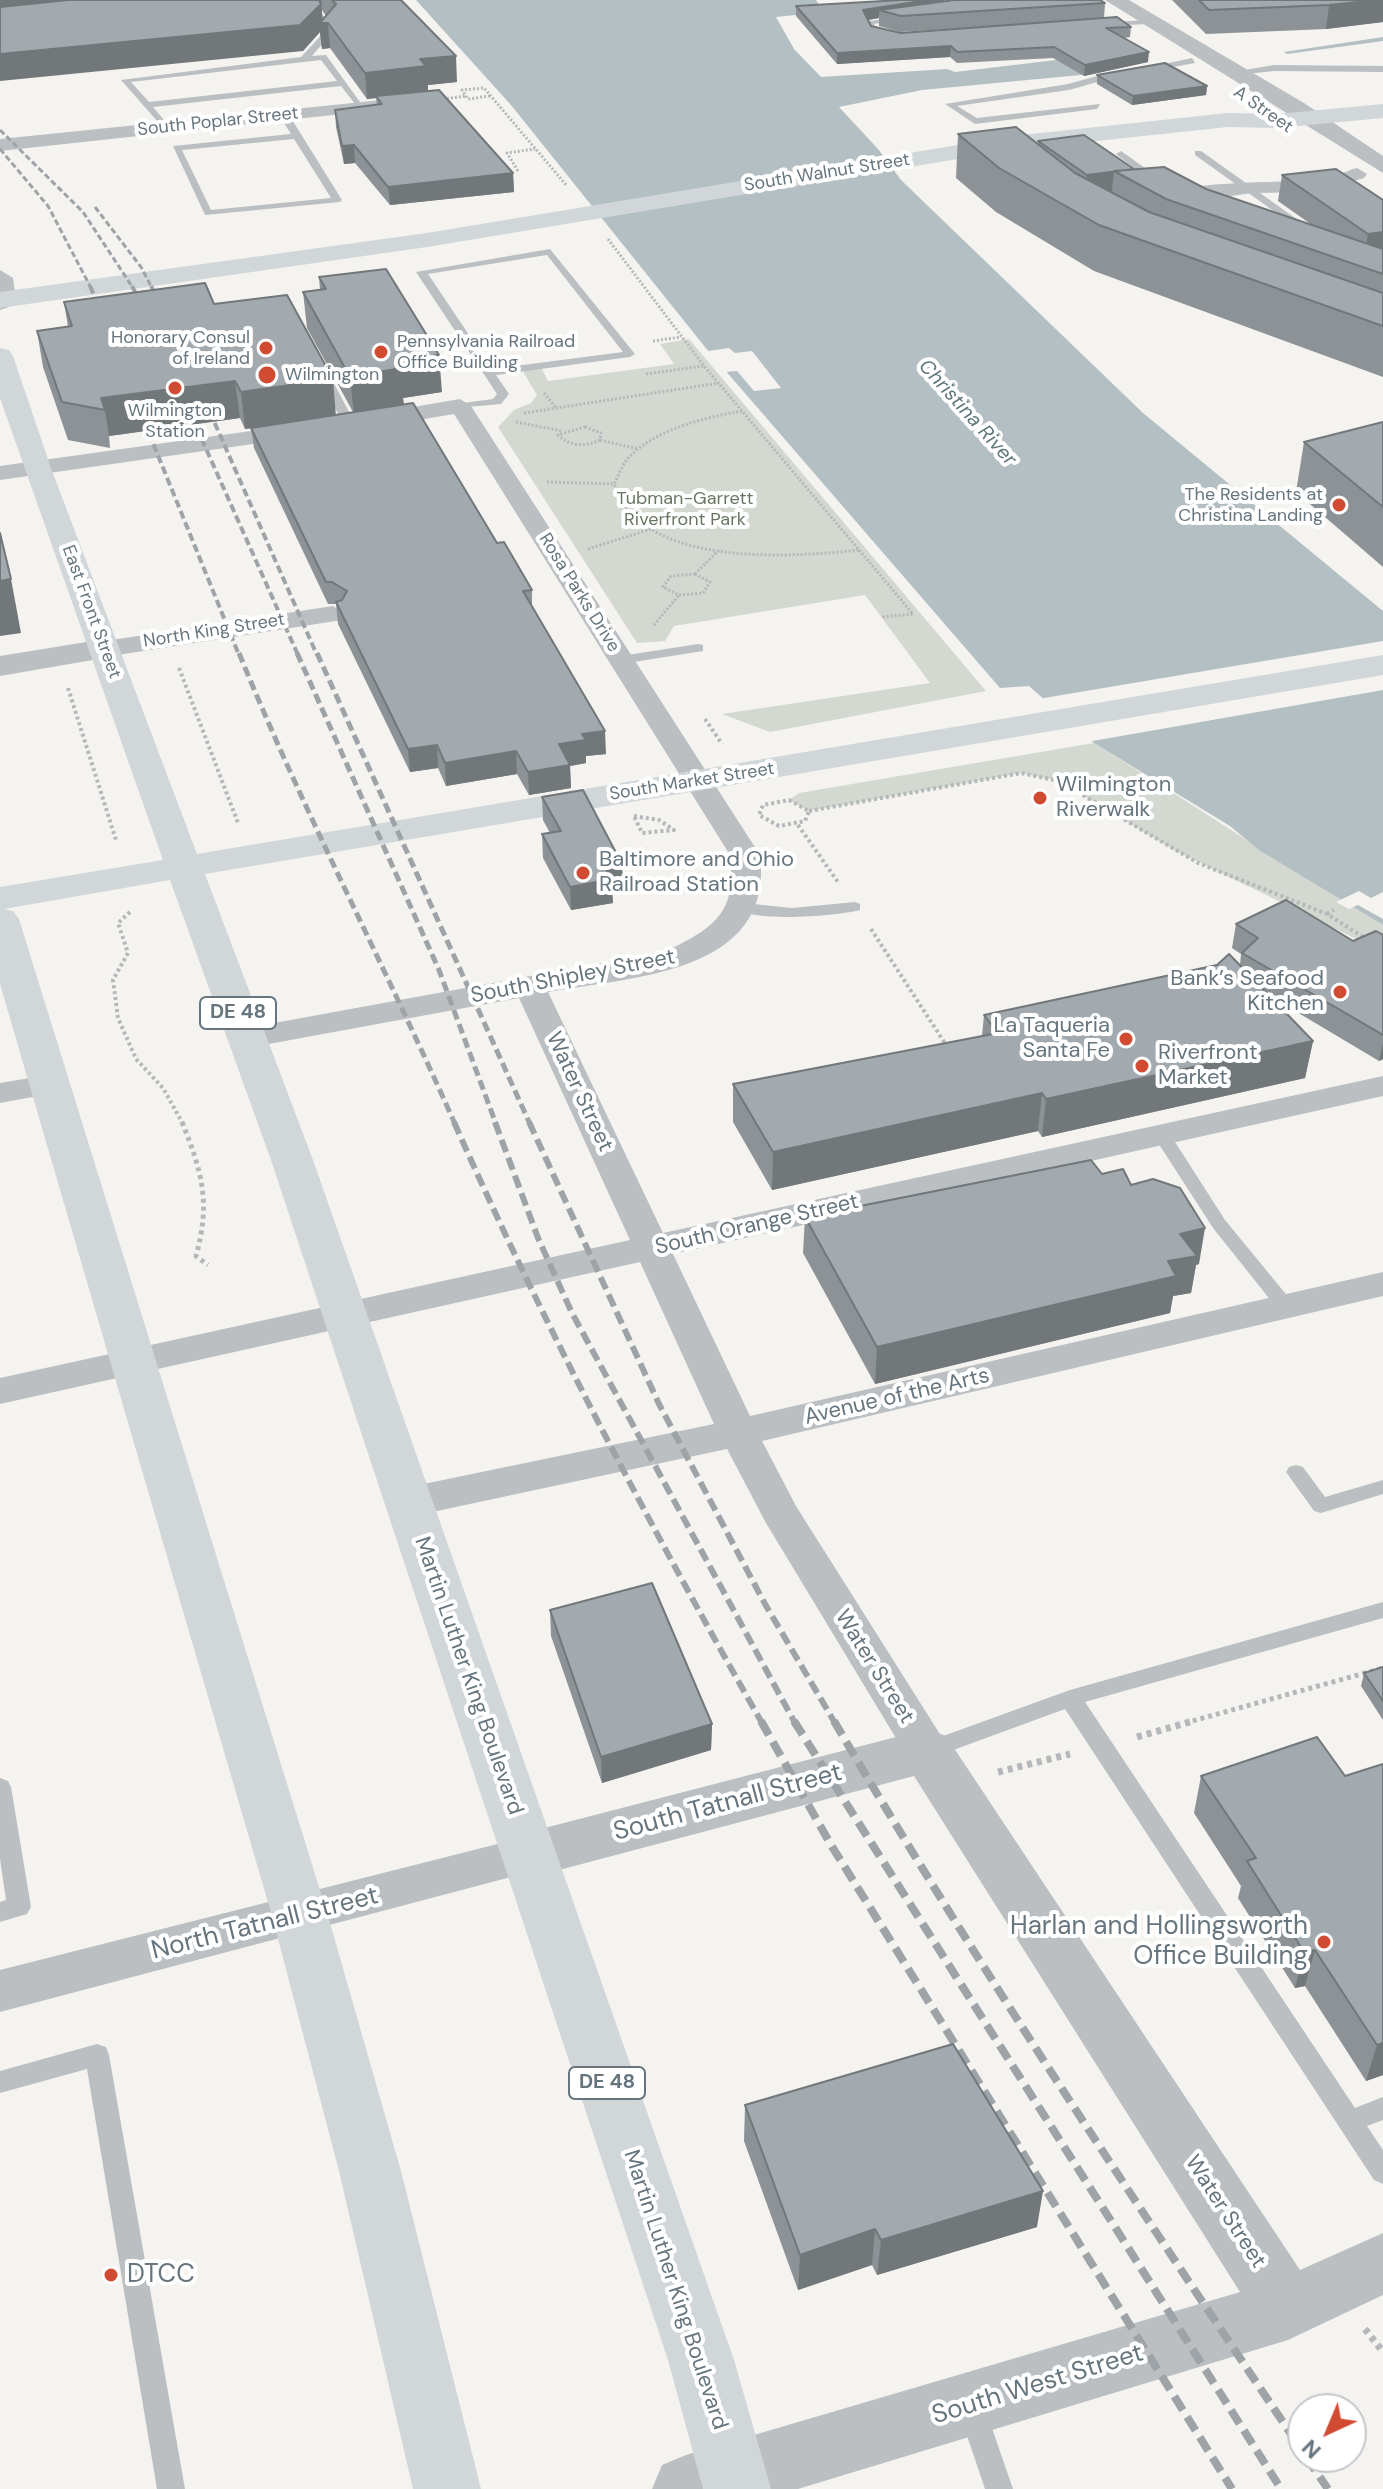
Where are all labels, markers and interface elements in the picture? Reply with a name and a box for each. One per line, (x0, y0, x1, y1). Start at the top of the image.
street label: A Street (1229, 82, 1297, 138)
street label: South Poplar Street (136, 103, 300, 141)
street label: South Walnut Street (743, 149, 911, 197)
place label: Honorary Consul of Ireland (111, 327, 250, 370)
place label: Pennsylvania Railroad Office Building (397, 331, 575, 374)
marker: Honorary Consul of Ireland (257, 339, 275, 357)
marker: Pennsylvania Railroad Office Building (372, 343, 390, 361)
water label: Christina River (913, 355, 1021, 471)
marker: Wilmington (256, 364, 278, 386)
place label: Wilmington (285, 364, 379, 386)
marker: Wilmington Station (166, 379, 184, 397)
place label: Wilmington Station (128, 400, 222, 442)
place label: The Residents at Christina Landing (1178, 484, 1323, 526)
park label: Tubman-Garrett Riverfront Park (616, 488, 754, 530)
marker: The Residents at Christina Landing (1330, 496, 1348, 514)
street label: Rosa Parks Drive (534, 530, 624, 656)
street label: East Front Street (57, 542, 125, 682)
street label: North King Street (142, 609, 286, 653)
street label: South Market Street (608, 758, 776, 806)
place label: Wilmington Riverwalk (1056, 772, 1171, 824)
marker: Wilmington Riverwalk (1031, 789, 1049, 807)
place label: Baltimore and Ohio Railroad Station (599, 847, 794, 898)
marker: Baltimore and Ohio Railroad Station (574, 864, 592, 882)
street label: South Shipley Street (469, 944, 677, 1010)
place label: Bank’s Seafood Kitchen (1170, 966, 1324, 1018)
marker: Bank’s Seafood Kitchen (1331, 983, 1349, 1001)
road number: DE 48 (200, 997, 276, 1029)
place label: La Taqueria Santa Fe (994, 1013, 1110, 1064)
street label: Water Street (540, 1028, 618, 1156)
marker: La Taqueria Santa Fe (1117, 1030, 1135, 1048)
place label: Riverfront Market (1158, 1040, 1258, 1092)
marker: Riverfront Market (1133, 1057, 1151, 1075)
street label: South Orange Street (653, 1189, 861, 1261)
street label: Avenue of the Arts (802, 1363, 992, 1431)
street label: Martin Luther King Boulevard (408, 1534, 528, 1818)
street label: Water Street (829, 1605, 919, 1729)
street label: South Tatnall Street (610, 1757, 846, 1849)
street label: North Tatnall Street (148, 1881, 382, 1967)
place label: Harlan and Hollingsworth Office Building (1010, 1911, 1308, 1972)
marker: Harlan and Hollingsworth Office Building (1315, 1933, 1333, 1951)
road number: DE 48 (569, 2067, 645, 2099)
street label: Martin Luther King Boulevard (617, 2147, 733, 2433)
street label: Water Street (1179, 2151, 1271, 2273)
place label: DTCC (127, 2259, 195, 2291)
marker: DTCC (102, 2266, 120, 2284)
street label: South West Street (929, 2338, 1147, 2432)
north arrow (1287, 2393, 1367, 2473)
text: N (1296, 2433, 1327, 2465)

